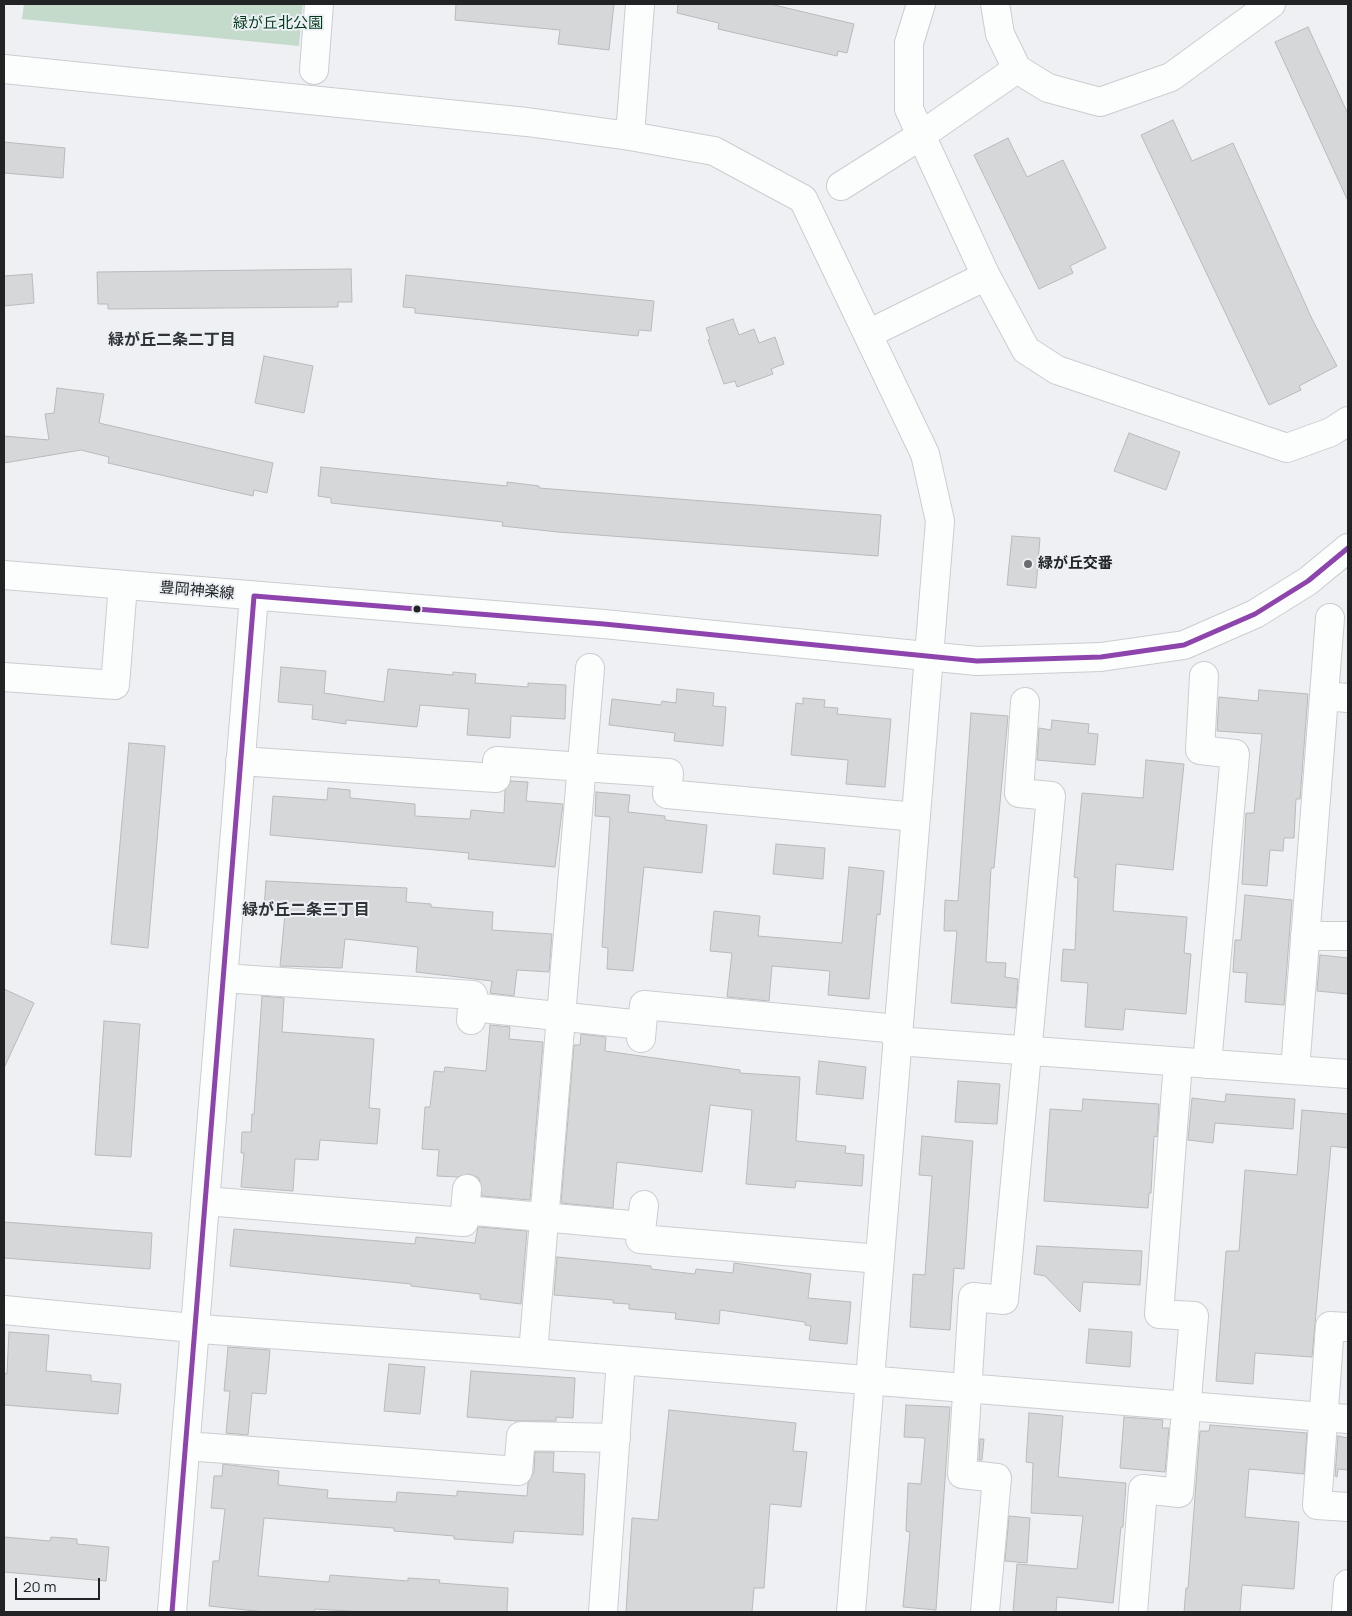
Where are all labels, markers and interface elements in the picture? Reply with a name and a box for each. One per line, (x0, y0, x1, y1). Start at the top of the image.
park label: 緑が丘北公園 (233, 15, 323, 33)
district label: 緑が丘二条二丁目 (108, 331, 236, 351)
place label: 緑が丘交番 (1038, 555, 1113, 573)
marker: 緑が丘交番 (1022, 558, 1034, 570)
street label: 豊岡神楽線 (159, 579, 235, 603)
unlabelled marker (412, 604, 422, 614)
district label: 緑が丘二条三丁目 (242, 901, 370, 921)
scale bar (18, 1568, 102, 1600)
text: 20 m (23, 1576, 56, 1597)

